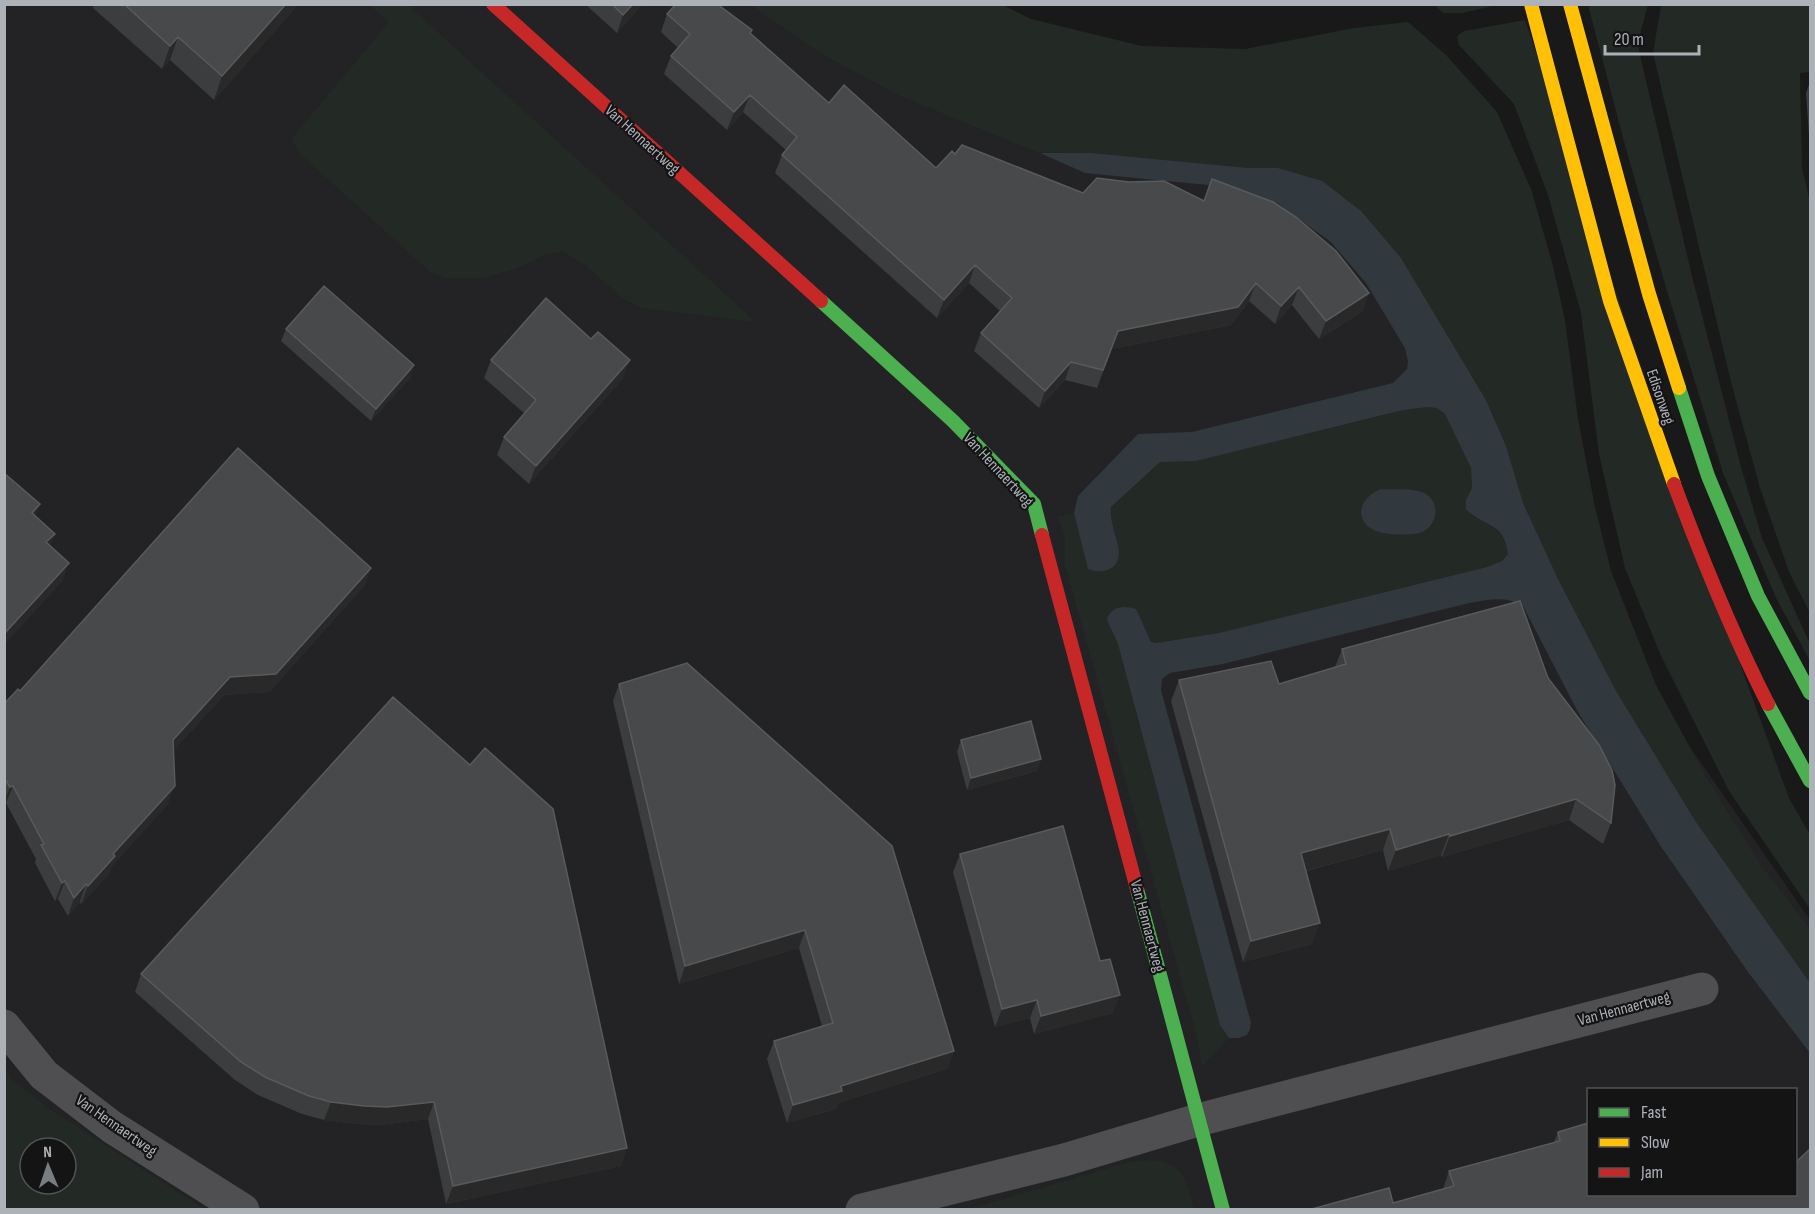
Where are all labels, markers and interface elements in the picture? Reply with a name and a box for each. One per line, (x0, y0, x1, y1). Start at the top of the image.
scale bar (1605, 18, 1700, 56)
text: 20 m (1614, 29, 1644, 50)
street label: Van Hennaertweg (601, 101, 683, 179)
street label: Edisonweg (1642, 367, 1678, 427)
street label: Van Hennaertweg (959, 429, 1037, 511)
street label: Van Hennaertweg (1126, 878, 1168, 974)
street label: Van Hennaertweg (1576, 988, 1672, 1030)
legend (1587, 1088, 1797, 1196)
street label: Van Hennaertweg (72, 1091, 160, 1161)
text: Fast (1641, 1102, 1667, 1123)
text: Slow (1641, 1132, 1670, 1153)
north arrow (18, 1136, 78, 1196)
text: N (43, 1143, 52, 1162)
text: Jam (1640, 1162, 1663, 1183)

